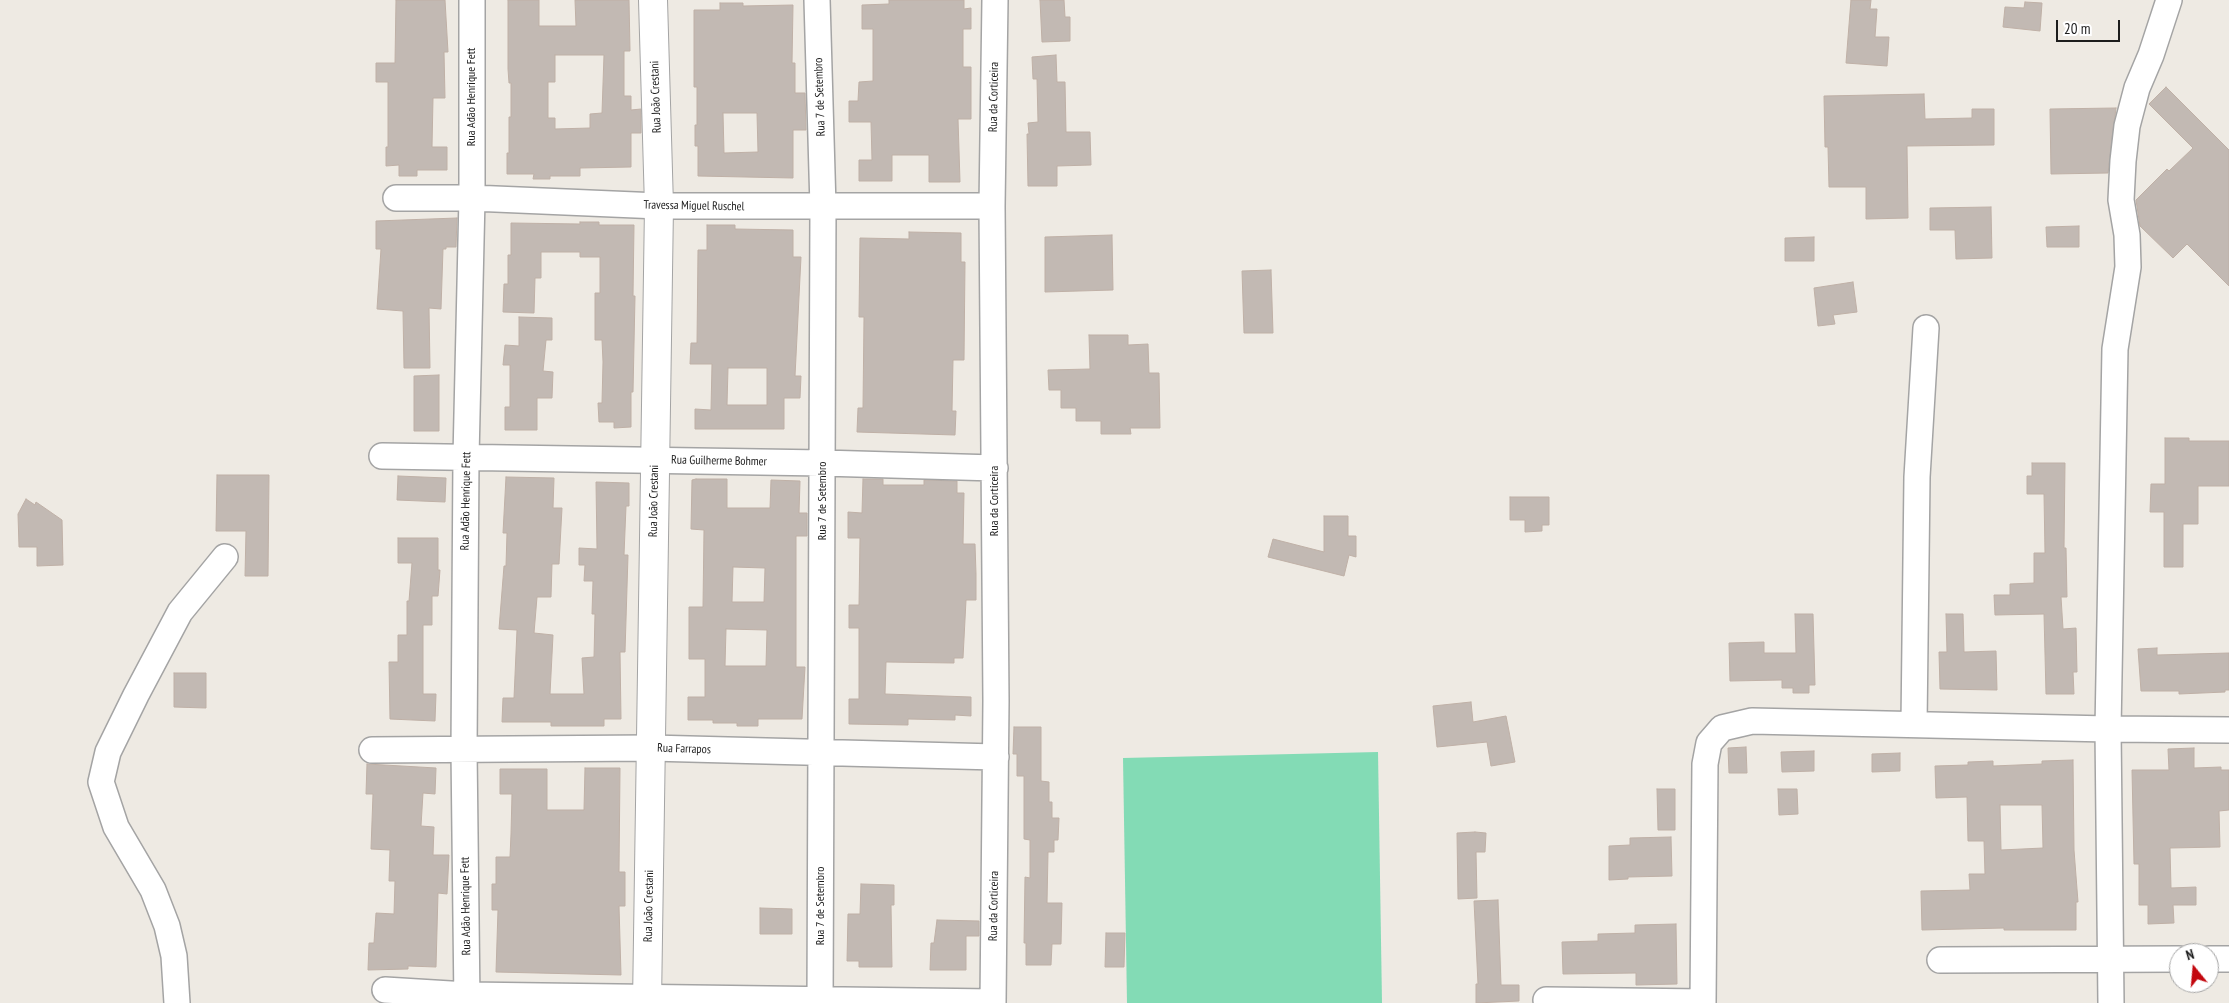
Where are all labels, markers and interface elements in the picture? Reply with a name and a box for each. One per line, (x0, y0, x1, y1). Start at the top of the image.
scale bar (2059, 10, 2123, 42)
text: 20 m (2064, 19, 2090, 38)
street label: Rua Adão Henrique Fett (465, 48, 479, 146)
street label: Rua 7 de Setembro (811, 57, 829, 137)
street label: Rua João Crestani (648, 61, 664, 133)
street label: Rua da Corticeira (986, 62, 1002, 132)
street label: Travessa Miguel Ruschel (644, 198, 744, 214)
street label: Rua Adão Henrique Fett (458, 452, 474, 550)
street label: Rua Guilherme Bohmer (671, 453, 767, 469)
street label: Rua 7 de Setembro (816, 462, 830, 540)
street label: Rua João Crestani (646, 465, 662, 537)
street label: Rua da Corticeira (988, 466, 1002, 536)
street label: Rua Farrapos (657, 741, 711, 757)
street label: Rua Adão Henrique Fett (458, 857, 474, 955)
street label: Rua 7 de Setembro (814, 867, 828, 945)
street label: Rua João Crestani (641, 870, 657, 942)
street label: Rua da Corticeira (986, 871, 1002, 941)
north arrow (2169, 943, 2219, 993)
text: N (2184, 945, 2196, 964)

